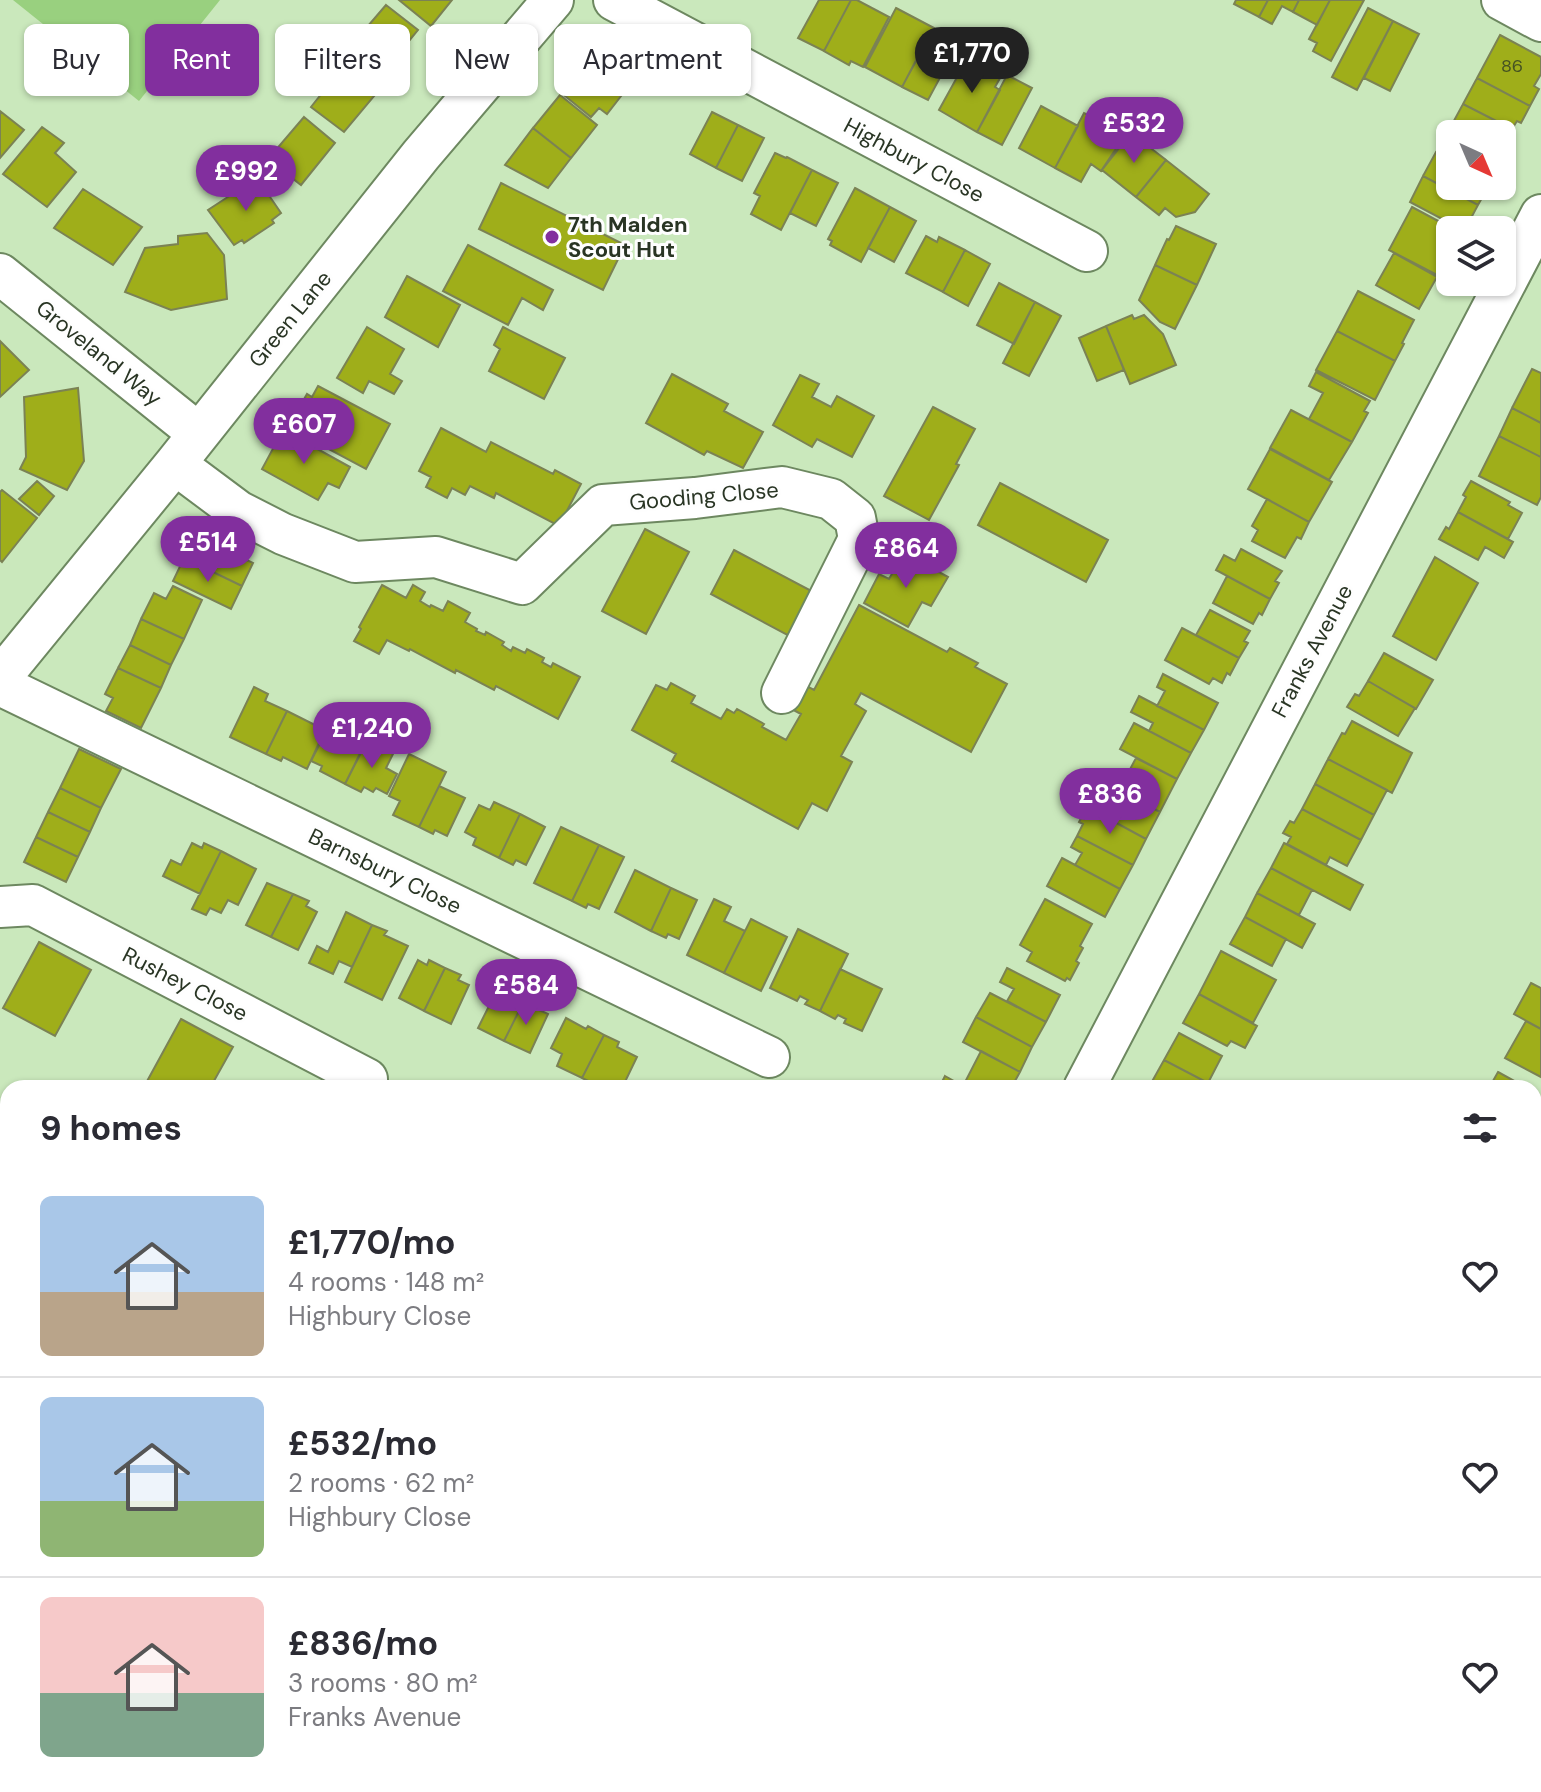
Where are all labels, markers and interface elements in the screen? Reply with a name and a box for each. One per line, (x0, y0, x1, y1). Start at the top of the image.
chip: Buy (24, 24, 129, 96)
chip: Rent (145, 24, 259, 96)
chip: Filters (275, 24, 410, 96)
chip: New (426, 24, 538, 96)
chip: Apartment (554, 24, 751, 96)
pin: £1,770 (907, 27, 1037, 95)
text: £1,770 (933, 36, 1011, 70)
house number: 86 (1501, 54, 1523, 78)
pin: £532 (1087, 97, 1181, 165)
text: £532 (1102, 106, 1166, 140)
street label: Highbury Close (839, 111, 989, 209)
north arrow (1436, 120, 1516, 200)
map controls (1436, 120, 1516, 296)
pin: £992 (199, 145, 293, 213)
text: £992 (214, 154, 278, 188)
place label: 7th Malden Scout Hut (568, 210, 688, 264)
button: layers (1436, 216, 1516, 296)
marker: 7th Malden Scout Hut (543, 228, 561, 246)
street label: Green Lane (242, 265, 338, 373)
street label: Groveland Way (30, 293, 168, 413)
pin: £607 (257, 398, 351, 466)
text: £607 (272, 407, 336, 441)
street label: Gooding Close (628, 475, 780, 517)
pin: £514 (161, 516, 255, 584)
pin: £864 (859, 522, 953, 590)
text: £514 (179, 525, 237, 559)
text: £864 (873, 531, 939, 565)
street label: Franks Avenue (1265, 579, 1359, 723)
pin: £1,240 (307, 702, 437, 770)
text: £1,240 (331, 711, 413, 745)
pin: £836 (1063, 768, 1157, 836)
text: £836 (1078, 777, 1142, 811)
street label: Barnsbury Close (304, 821, 466, 921)
street label: Rushey Close (117, 940, 253, 1028)
pin: £584 (479, 959, 573, 1027)
text: £584 (493, 968, 559, 1002)
text: 9 homes (40, 1106, 182, 1151)
icon: filters (1458, 1106, 1502, 1150)
text: £1,770/mo (288, 1220, 456, 1265)
icon: home (104, 1228, 200, 1324)
icon: heart (1458, 1254, 1502, 1298)
text: 4 rooms · 148 m² (288, 1265, 484, 1299)
text: Highbury Close (288, 1299, 471, 1333)
text: £532/mo (288, 1421, 437, 1466)
icon: home (104, 1429, 200, 1525)
icon: heart (1458, 1455, 1502, 1499)
text: 2 rooms · 62 m² (288, 1466, 474, 1500)
text: Highbury Close (288, 1500, 471, 1534)
text: £836/mo (288, 1621, 438, 1666)
icon: home (104, 1629, 200, 1725)
icon: heart (1458, 1655, 1502, 1699)
text: 3 rooms · 80 m² (288, 1666, 478, 1700)
text: Franks Avenue (288, 1700, 461, 1734)

